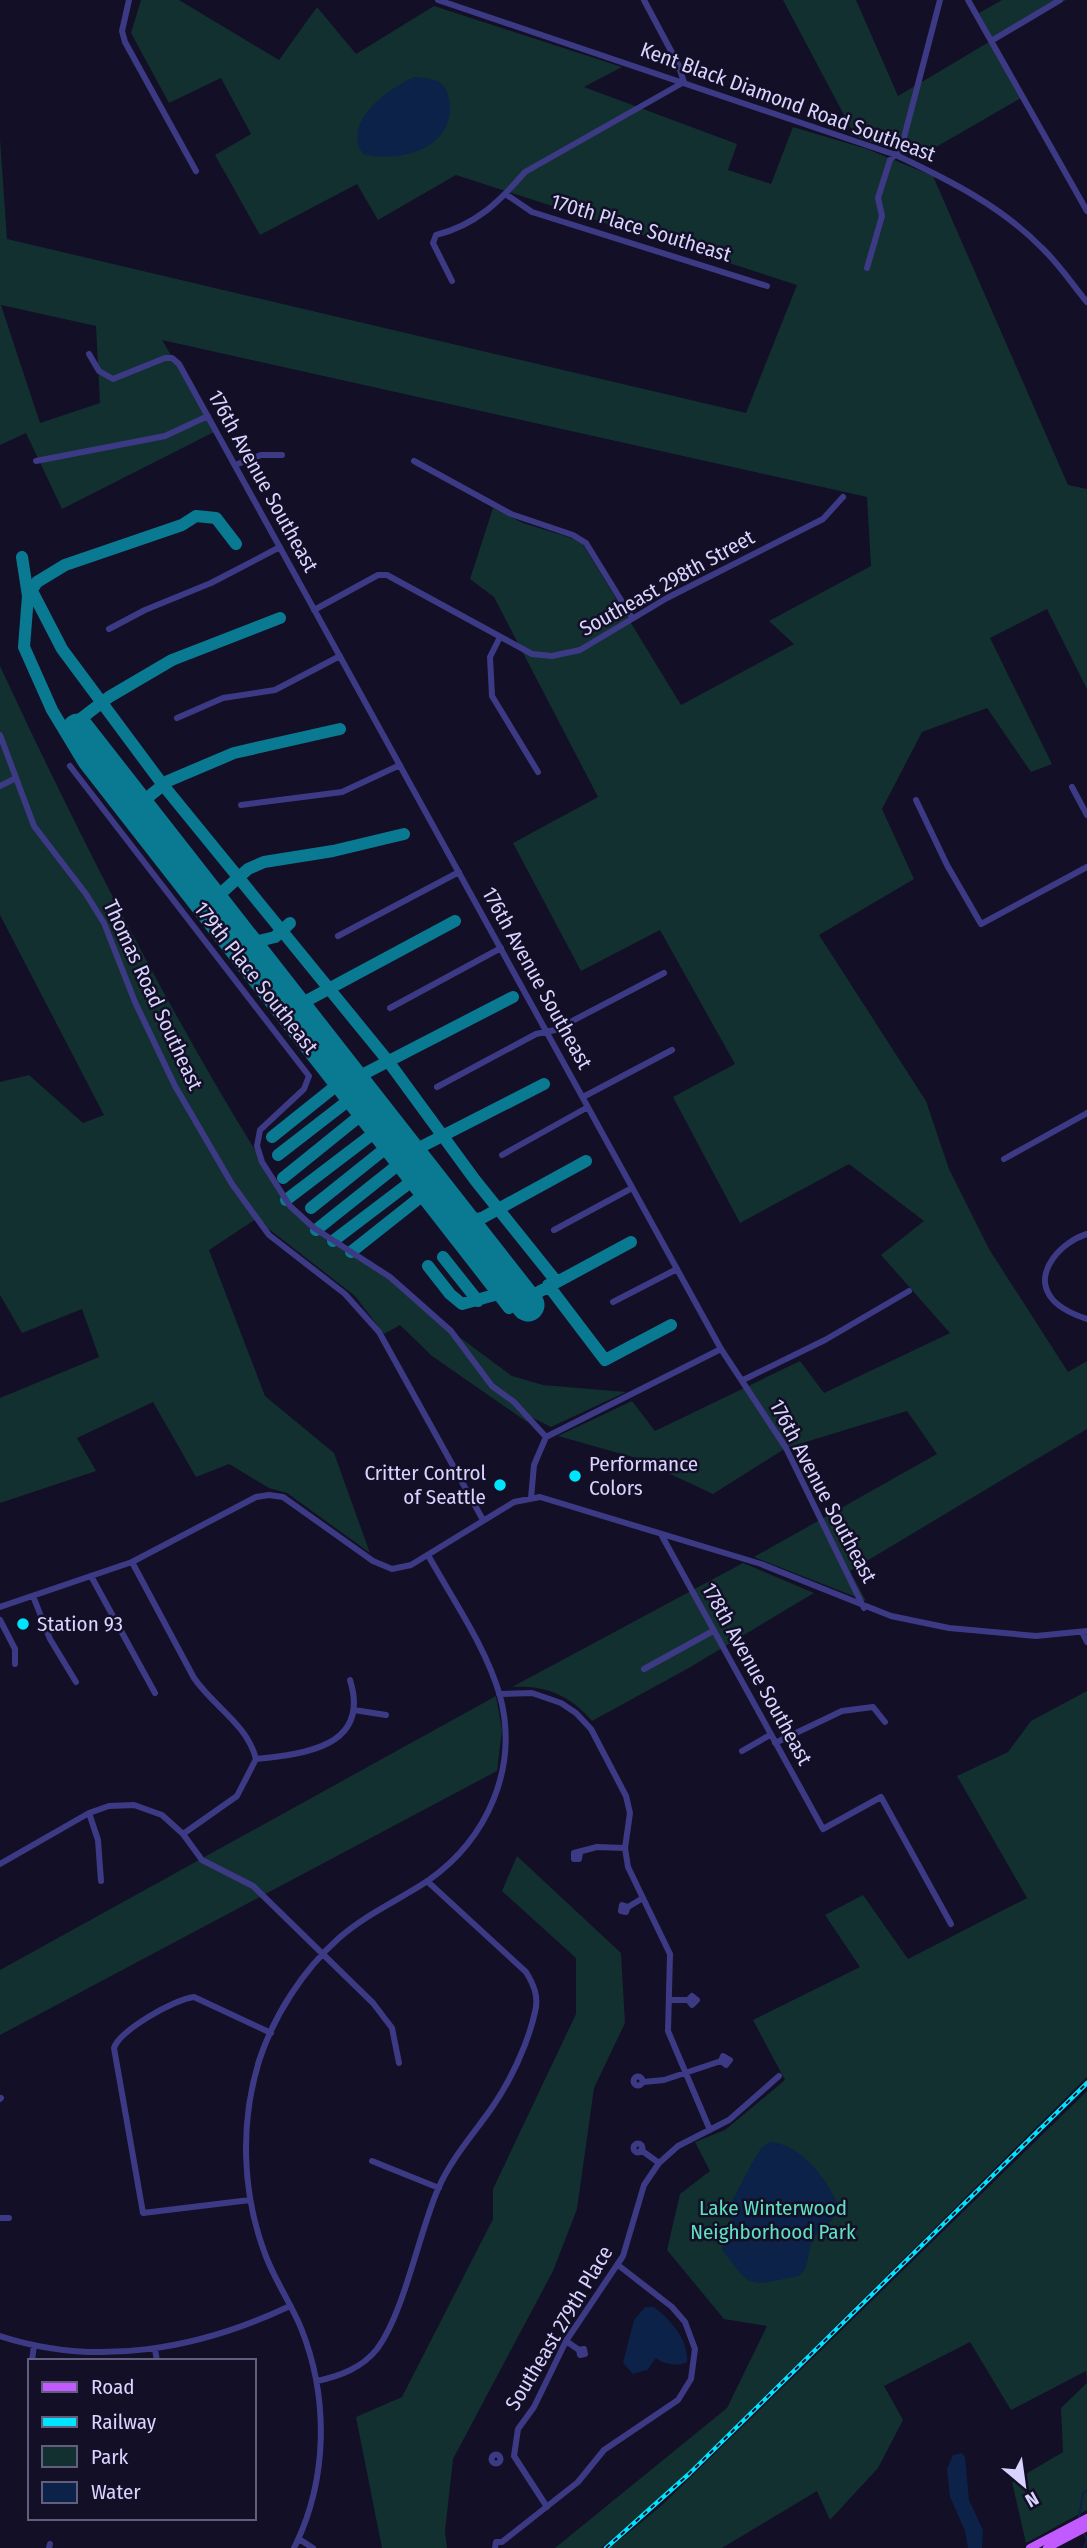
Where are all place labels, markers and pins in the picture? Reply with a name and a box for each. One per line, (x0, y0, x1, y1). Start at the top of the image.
place label: Performance Colors (589, 1451, 698, 1501)
place label: Critter Control of Seattle (364, 1460, 486, 1510)
marker: Performance Colors (567, 1468, 583, 1484)
marker: Critter Control of Seattle (492, 1477, 508, 1493)
place label: Station 93 (37, 1611, 123, 1637)
marker: Station 93 (15, 1616, 31, 1632)

